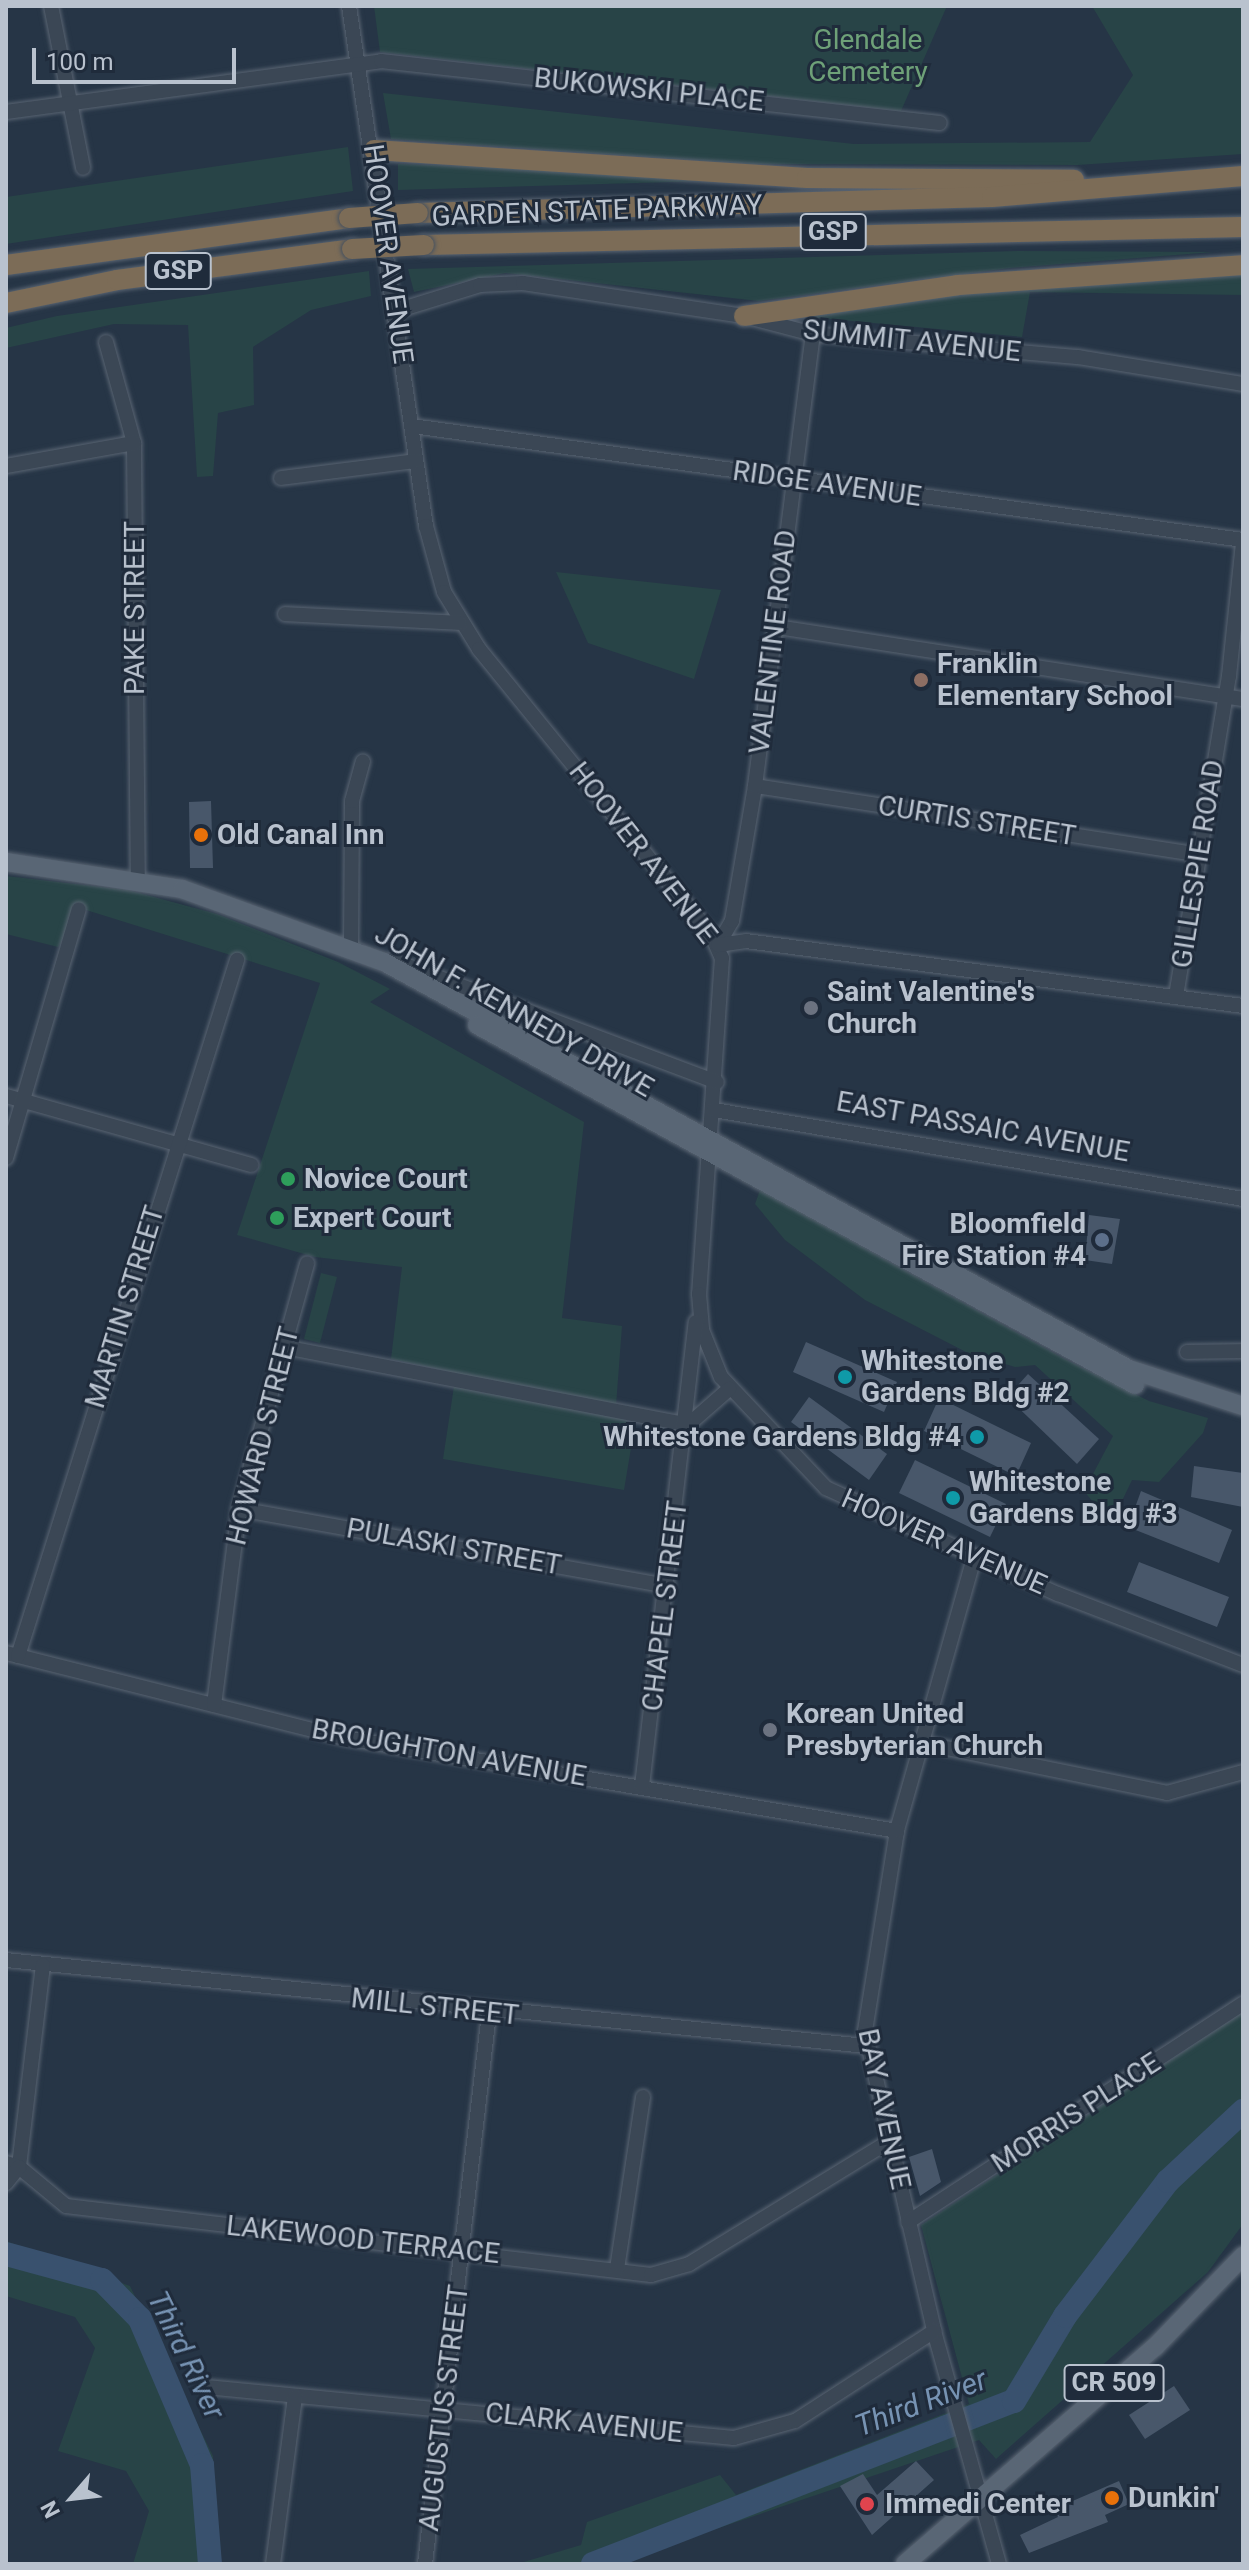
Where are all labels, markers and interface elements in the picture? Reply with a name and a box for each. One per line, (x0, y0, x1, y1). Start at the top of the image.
park label: Glendale Cemetery (808, 23, 928, 89)
scale bar (36, 32, 240, 82)
text: 100 m (46, 48, 113, 76)
street label: BUKOWSKI PLACE (532, 61, 766, 119)
street label: HOOVER AVENUE (356, 142, 420, 366)
street label: GARDEN STATE PARKWAY (431, 188, 763, 234)
road number: GSP (799, 210, 867, 254)
road number: GSP (144, 249, 212, 293)
street label: SUMMIT AVENUE (801, 313, 1023, 369)
street label: RIDGE AVENUE (731, 454, 923, 514)
street label: PAKE STREET (118, 521, 152, 695)
street label: VALENTINE ROAD (743, 528, 803, 756)
place label: Franklin Elementary School (937, 647, 1173, 713)
marker: Franklin Elementary School (912, 671, 930, 689)
street label: HOOVER AVENUE (562, 756, 724, 950)
street label: GILLESPIE ROAD (1165, 757, 1231, 971)
street label: CURTIS STREET (876, 789, 1078, 853)
place label: Old Canal Inn (217, 818, 384, 852)
marker: Old Canal Inn (192, 826, 210, 844)
street label: JOHN F. KENNEDY DRIVE (369, 917, 659, 1105)
place label: Saint Valentine's Church (827, 975, 1035, 1041)
marker: Saint Valentine's Church (802, 999, 820, 1017)
street label: EAST PASSAIC AVENUE (834, 1085, 1132, 1169)
place label: Novice Court (304, 1162, 468, 1196)
marker: Novice Court (279, 1170, 297, 1188)
place label: Expert Court (293, 1201, 451, 1235)
street label: MARTIN STREET (78, 1202, 172, 1412)
place label: Bloomfield Fire Station #4 (901, 1207, 1086, 1273)
marker: Expert Court (268, 1209, 286, 1227)
marker: Bloomfield Fire Station #4 (1093, 1231, 1111, 1249)
street label: HOWARD STREET (220, 1323, 306, 1549)
place label: Whitestone Gardens Bldg #2 (861, 1344, 1070, 1410)
marker: Whitestone Gardens Bldg #2 (836, 1368, 854, 1386)
place label: Whitestone Gardens Bldg #4 (603, 1420, 961, 1454)
marker: Whitestone Gardens Bldg #4 (968, 1428, 986, 1446)
place label: Whitestone Gardens Bldg #3 (969, 1465, 1178, 1531)
street label: HOOVER AVENUE (836, 1482, 1052, 1602)
marker: Whitestone Gardens Bldg #3 (944, 1489, 962, 1507)
street label: CHAPEL STREET (635, 1499, 695, 1713)
street label: PULASKI STREET (344, 1512, 564, 1582)
place label: Korean United Presbyterian Church (786, 1697, 1043, 1763)
street label: BROUGHTON AVENUE (309, 1712, 589, 1794)
marker: Korean United Presbyterian Church (761, 1721, 779, 1739)
street label: MILL STREET (349, 1981, 521, 2033)
street label: BAY AVENUE (851, 2026, 917, 2192)
street label: MORRIS PLACE (985, 2046, 1167, 2180)
street label: LAKEWOOD TERRACE (224, 2209, 502, 2271)
street label: AUGUSTUS STREET (412, 2283, 476, 2533)
water label: Third River (140, 2285, 232, 2425)
water label: Third River (850, 2361, 992, 2445)
road number: CR 509 (1062, 2361, 1166, 2405)
street label: CLARK AVENUE (484, 2396, 684, 2450)
north arrow (32, 2458, 112, 2538)
place label: Dunkin' (1128, 2481, 1219, 2515)
place label: Immedi Center (885, 2487, 1071, 2521)
marker: Dunkin' (1103, 2489, 1121, 2507)
marker: Immedi Center (856, 2493, 878, 2515)
text: N (36, 2497, 65, 2522)

